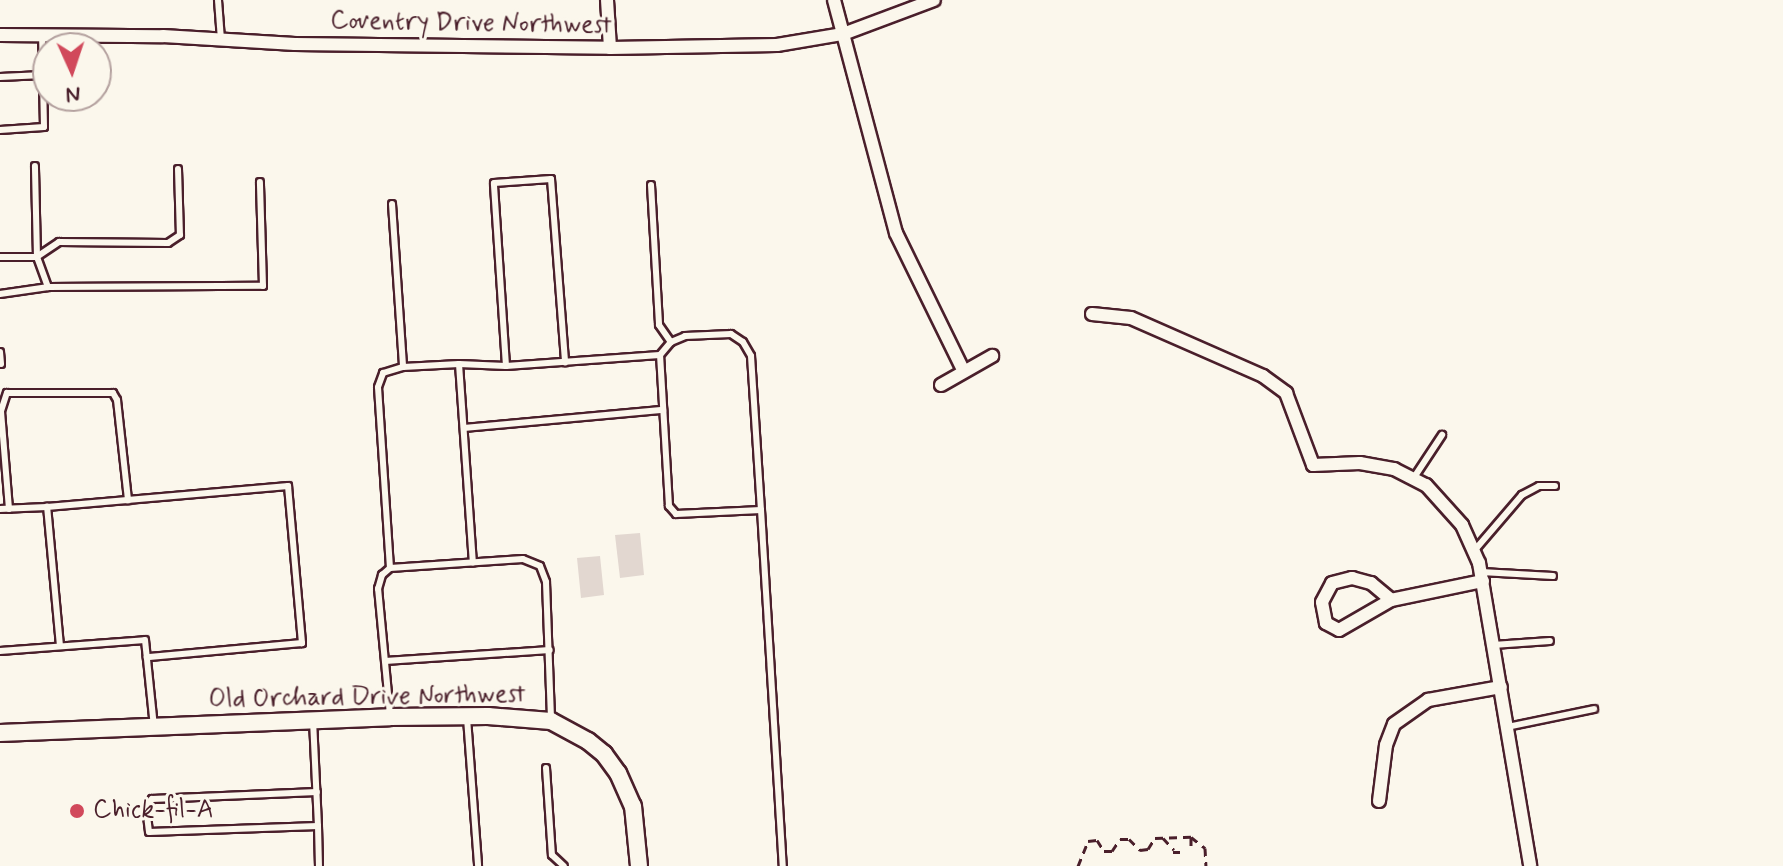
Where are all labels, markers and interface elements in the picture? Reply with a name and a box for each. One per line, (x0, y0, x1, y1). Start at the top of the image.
street label: Coventry Drive Northwest (331, 6, 611, 42)
north arrow (32, 32, 112, 112)
text: N (65, 80, 81, 108)
street label: Old Orchard Drive Northwest (209, 680, 525, 716)
place label: Chick-fil-A (93, 795, 214, 827)
marker: Chick-fil-A (68, 802, 86, 820)

